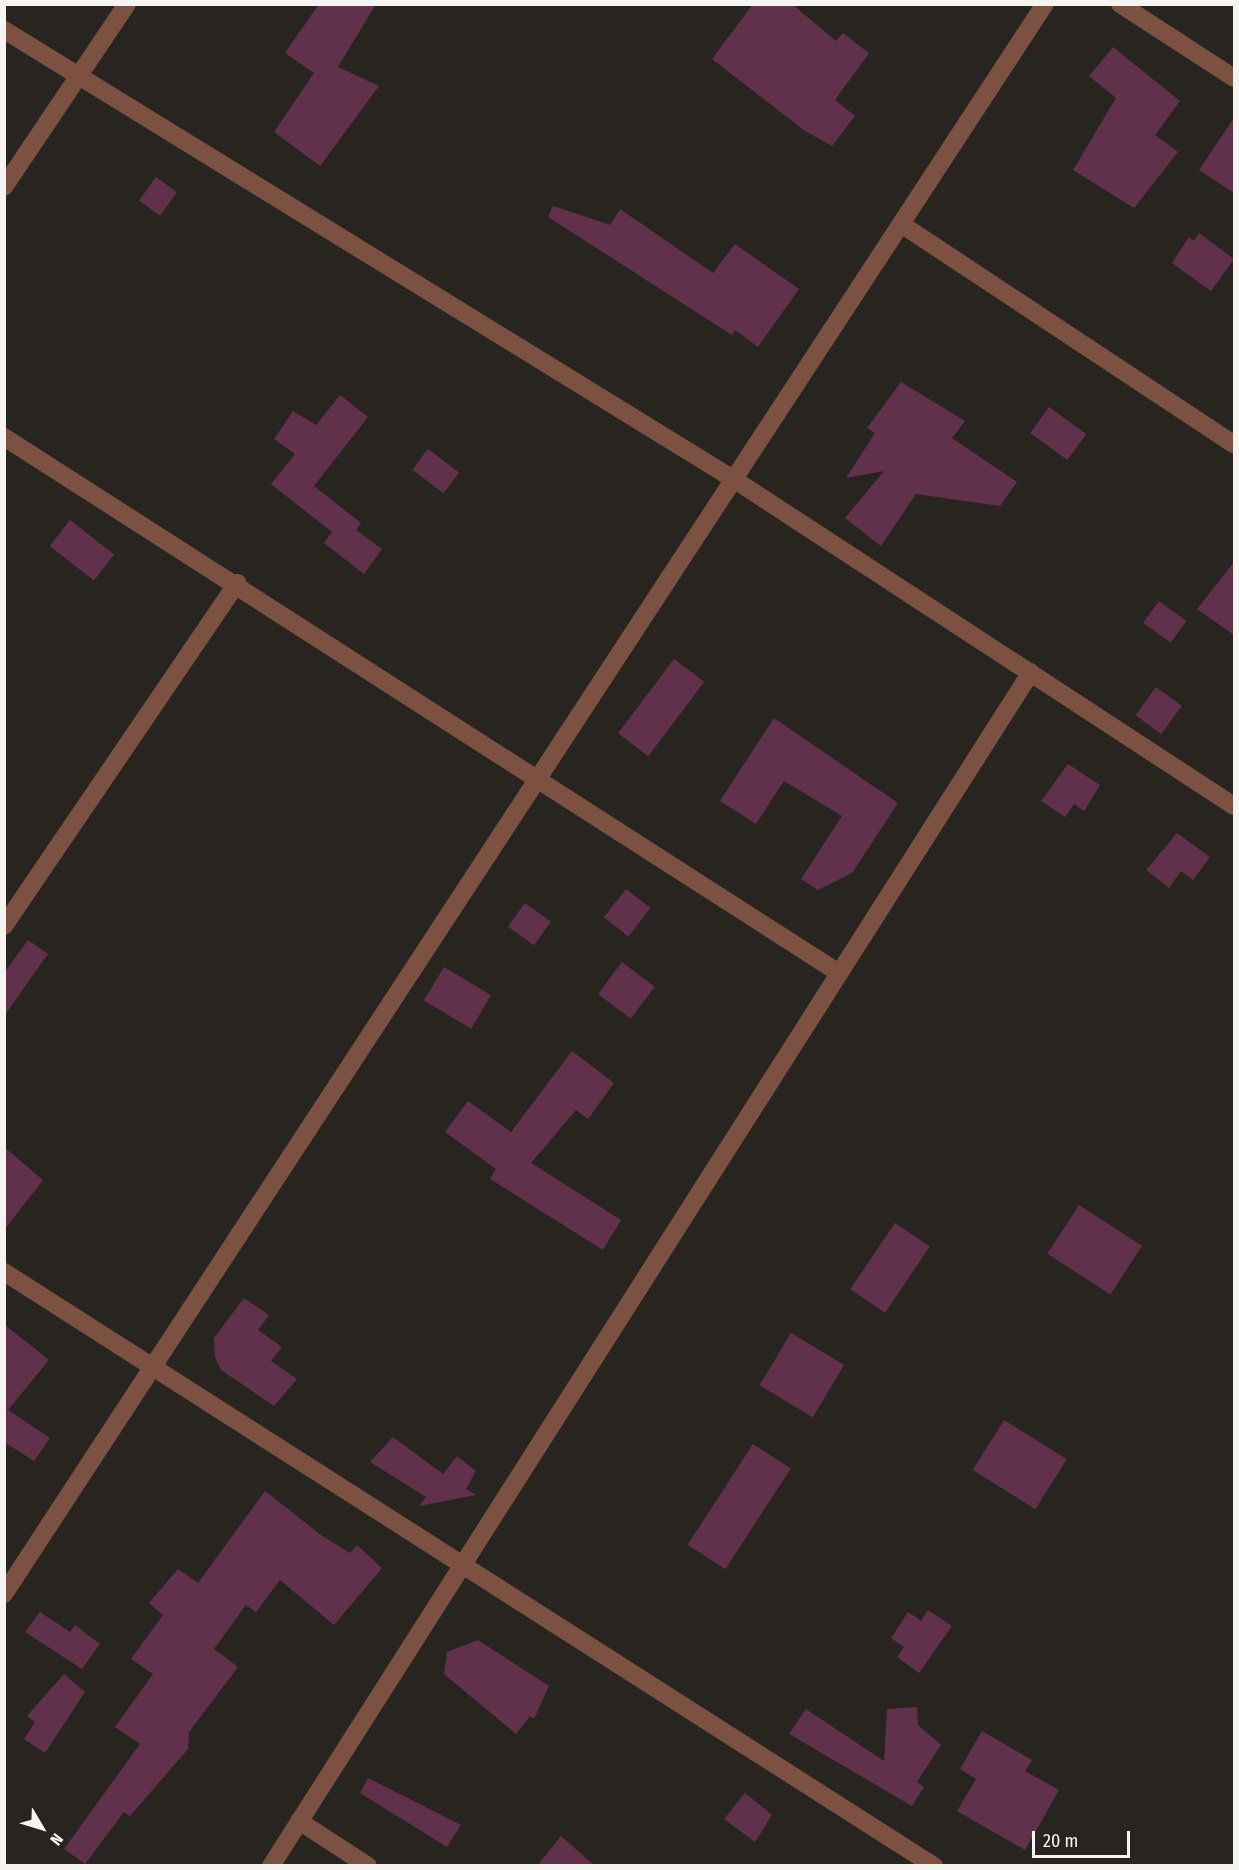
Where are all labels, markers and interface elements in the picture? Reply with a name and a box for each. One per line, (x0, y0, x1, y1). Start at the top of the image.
north arrow (12, 1798, 72, 1858)
scale bar (1035, 1819, 1132, 1857)
text: N (46, 1830, 67, 1849)
text: 20 m (1043, 1830, 1078, 1852)

